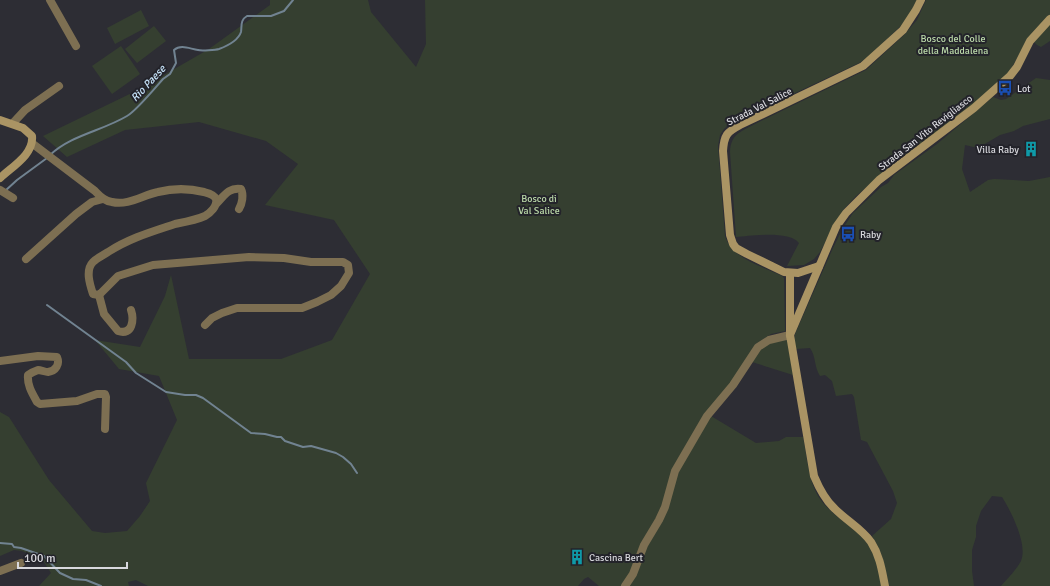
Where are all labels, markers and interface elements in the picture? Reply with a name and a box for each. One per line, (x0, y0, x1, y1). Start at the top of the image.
park label: Bosco del Colle della Maddalena (918, 33, 988, 57)
water label: Rio Paese (128, 62, 169, 104)
bus stop icon: Lot (996, 79, 1014, 97)
place label: Lot (1017, 83, 1031, 95)
street label: Strada Val Salice (725, 85, 794, 129)
street label: Strada San Vito Revigliasco (876, 92, 975, 173)
building icon: Villa Raby (1022, 140, 1040, 158)
place label: Villa Raby (977, 144, 1019, 156)
park label: Bosco di Val Salice (518, 193, 560, 217)
bus stop icon: Raby (839, 225, 857, 243)
place label: Raby (860, 229, 881, 241)
scale bar (18, 544, 127, 570)
building icon: Cascina Bert (568, 548, 586, 566)
text: 100 m (24, 551, 56, 566)
place label: Cascina Bert (589, 552, 644, 564)

